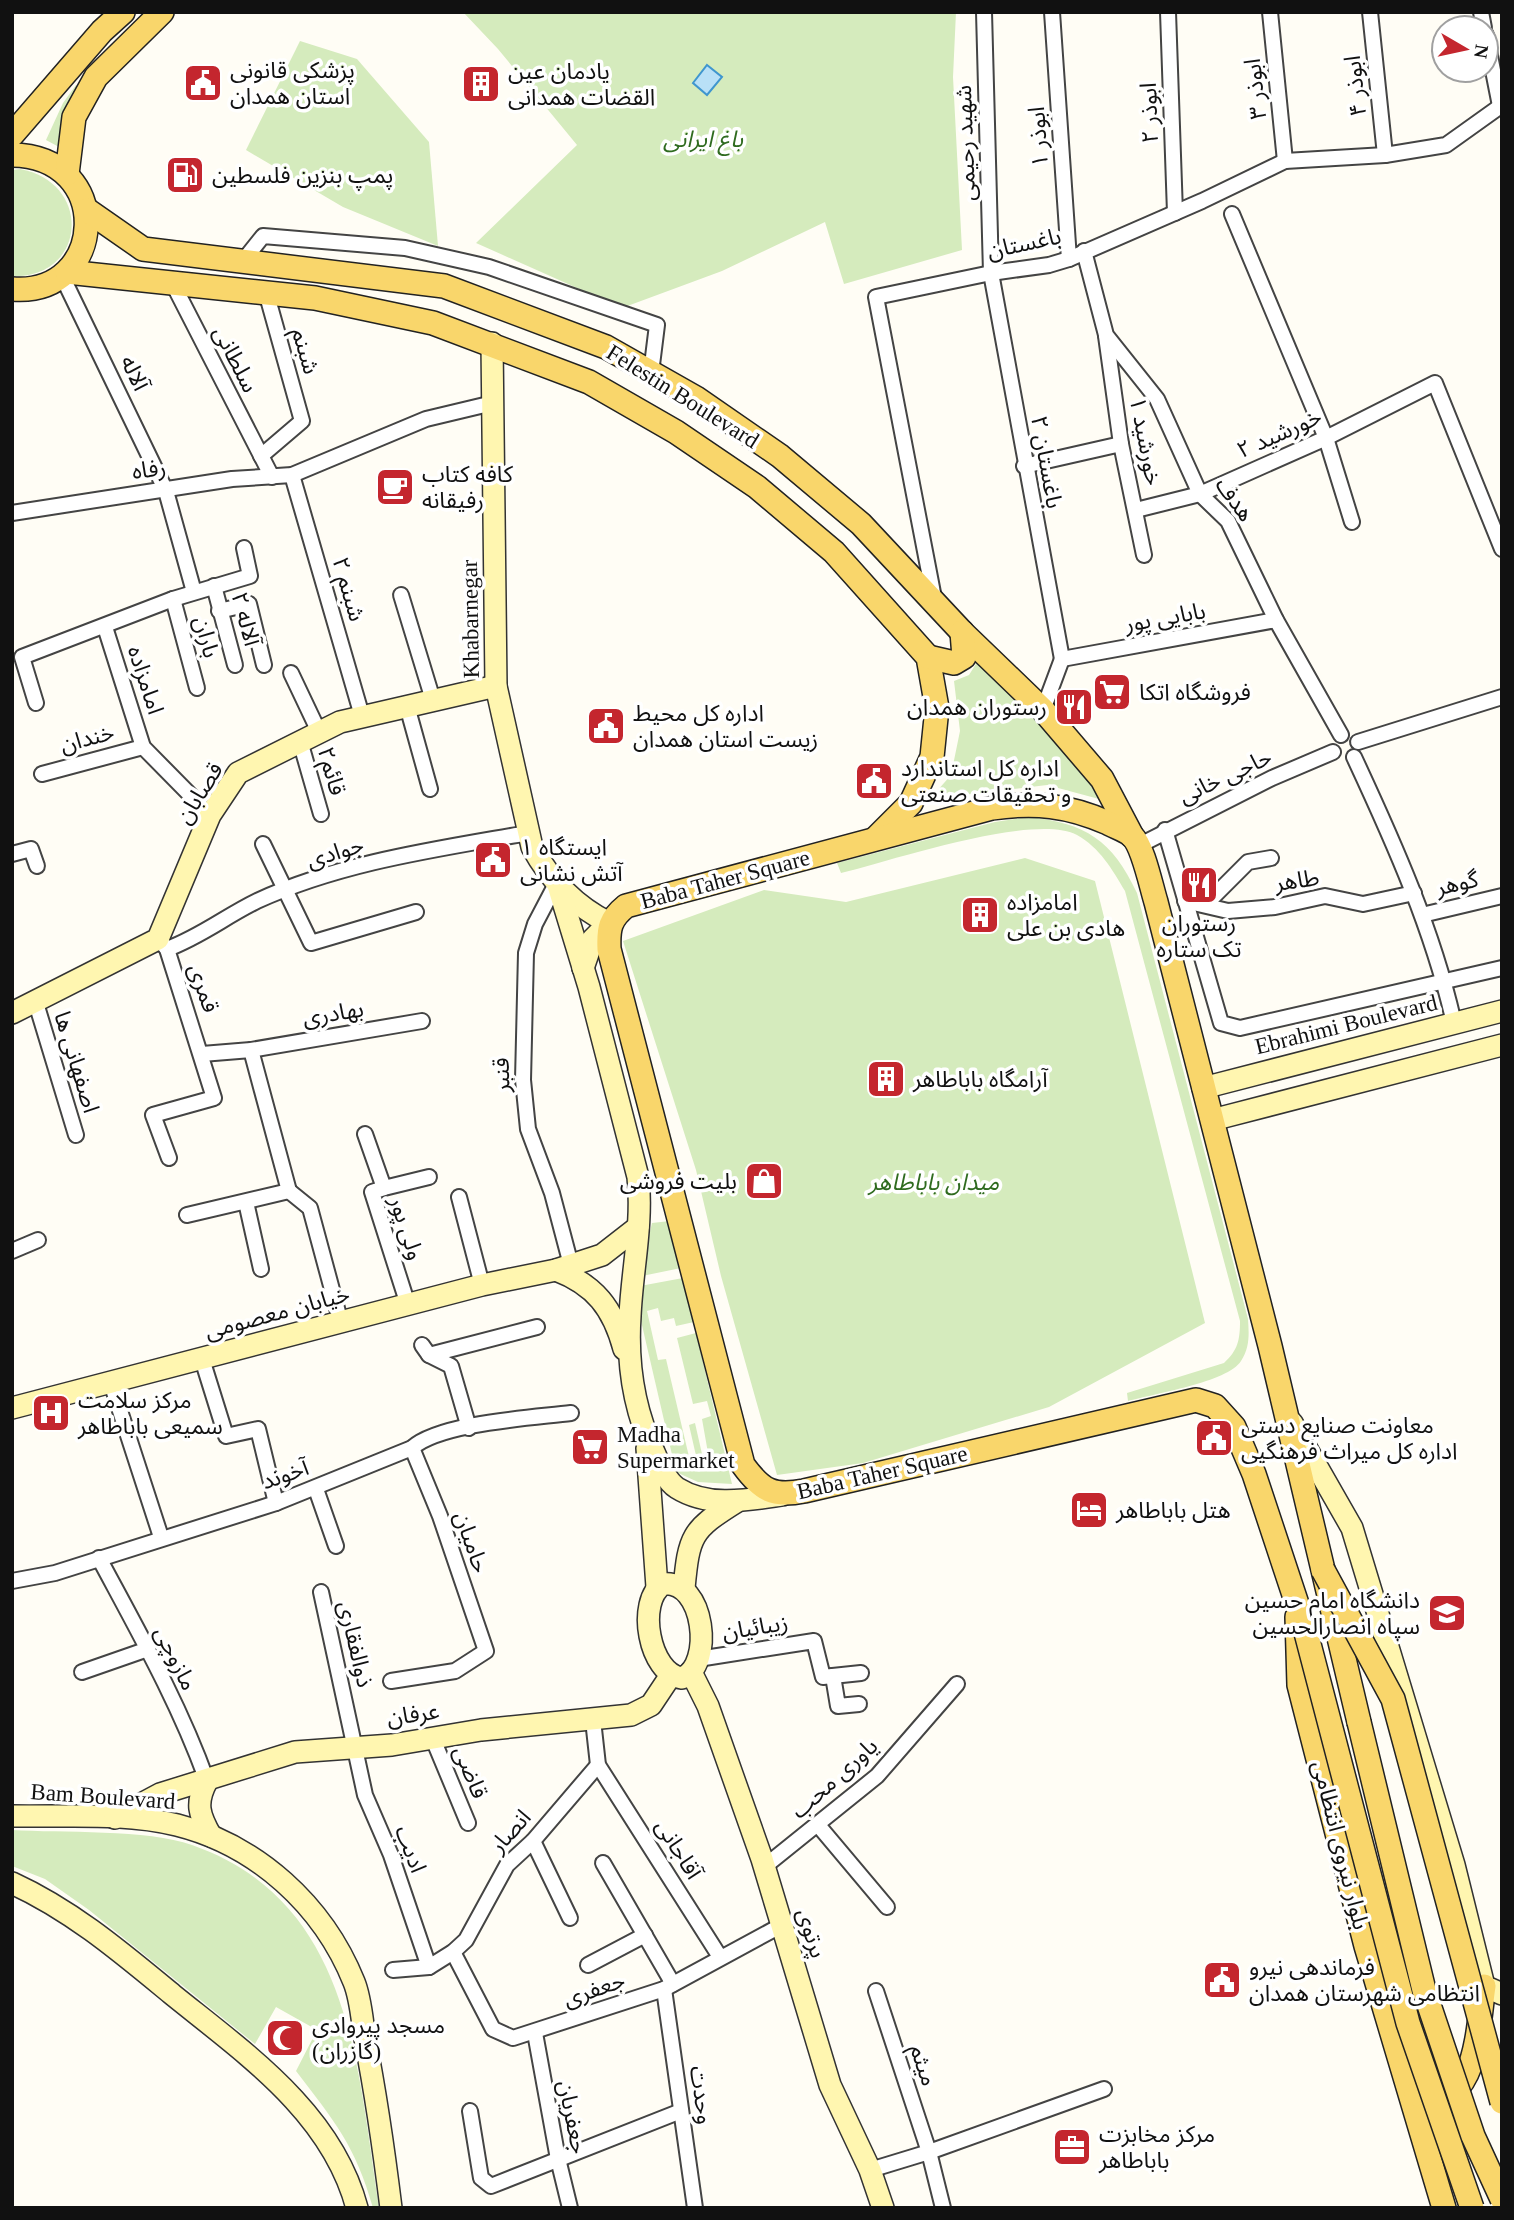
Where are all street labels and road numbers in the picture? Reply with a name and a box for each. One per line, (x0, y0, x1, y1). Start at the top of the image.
street label: ابوذر ۴ (1340, 54, 1372, 118)
street label: ابوذر ۳ (1240, 57, 1272, 121)
street label: ابوذر ۲ (1136, 82, 1164, 144)
street label: شهید رحیمی (951, 84, 981, 201)
street label: ابوذر ۱ (1024, 106, 1054, 168)
street label: باغستان (985, 223, 1063, 264)
street label: سلطانی (208, 322, 263, 397)
street label: شبنم (283, 325, 324, 378)
street label: Felestin Boulevard (602, 340, 764, 453)
street label: آلاله (115, 352, 154, 396)
street label: خورشید ۱ (1124, 395, 1166, 488)
street label: خورشید ۲ (1233, 404, 1326, 464)
street label: باغستان ۲ (1026, 414, 1067, 511)
street label: رفاه (131, 455, 168, 485)
street label: هدف (1210, 473, 1259, 526)
street label: شبنم ۲ (324, 554, 370, 625)
street label: Khabarnegar (457, 559, 484, 679)
street label: آلاله ۲ (226, 589, 265, 650)
street label: بابایی پور (1122, 598, 1208, 639)
street label: باران (188, 614, 224, 661)
street label: امامزاده (122, 643, 168, 718)
street label: خندان (57, 719, 117, 758)
street label: قائم۲ (309, 744, 350, 799)
street label: حاجی خانی (1175, 744, 1276, 809)
street label: قصابان (171, 758, 228, 828)
street label: جوادی (304, 832, 367, 874)
street label: Baba Taher Square (638, 845, 813, 914)
street label: طاهر (1272, 865, 1321, 897)
street label: گوهر (1433, 866, 1481, 902)
street label: قمری (183, 960, 224, 1016)
street label: Ebrahimi Boulevard (1252, 990, 1440, 1059)
street label: بهادری (301, 996, 366, 1032)
street label: اصفهانی ها (49, 1008, 104, 1116)
street label: قنبر (488, 1057, 516, 1094)
street label: ولی پور (382, 1192, 428, 1264)
street label: خیابان معصومی (202, 1281, 353, 1345)
street label: Baba Taher Square (794, 1441, 970, 1504)
street label: آخوند (258, 1454, 314, 1495)
street label: حامیان (449, 1508, 494, 1576)
street label: ذوالفقاری (332, 1598, 378, 1690)
street label: زیبائیان (720, 1610, 790, 1646)
street label: مازوچی (148, 1622, 202, 1695)
street label: عرفان (385, 1698, 441, 1732)
street label: یاوری محب (786, 1733, 883, 1824)
street label: قاضی (449, 1742, 492, 1802)
street label: بلوار نیروی انتظامی (1306, 1758, 1374, 1932)
street label: Bam Boulevard (30, 1779, 177, 1814)
street label: انصار (484, 1805, 537, 1859)
street label: آقاجانی (651, 1815, 707, 1885)
street label: ادیب (390, 1822, 431, 1876)
street label: پرتوی (790, 1905, 831, 1962)
street label: جعفری (560, 1967, 629, 2013)
street label: میثم (901, 2041, 942, 2090)
street label: وحدت (684, 2064, 718, 2126)
street label: جعفریان (552, 2078, 592, 2156)

